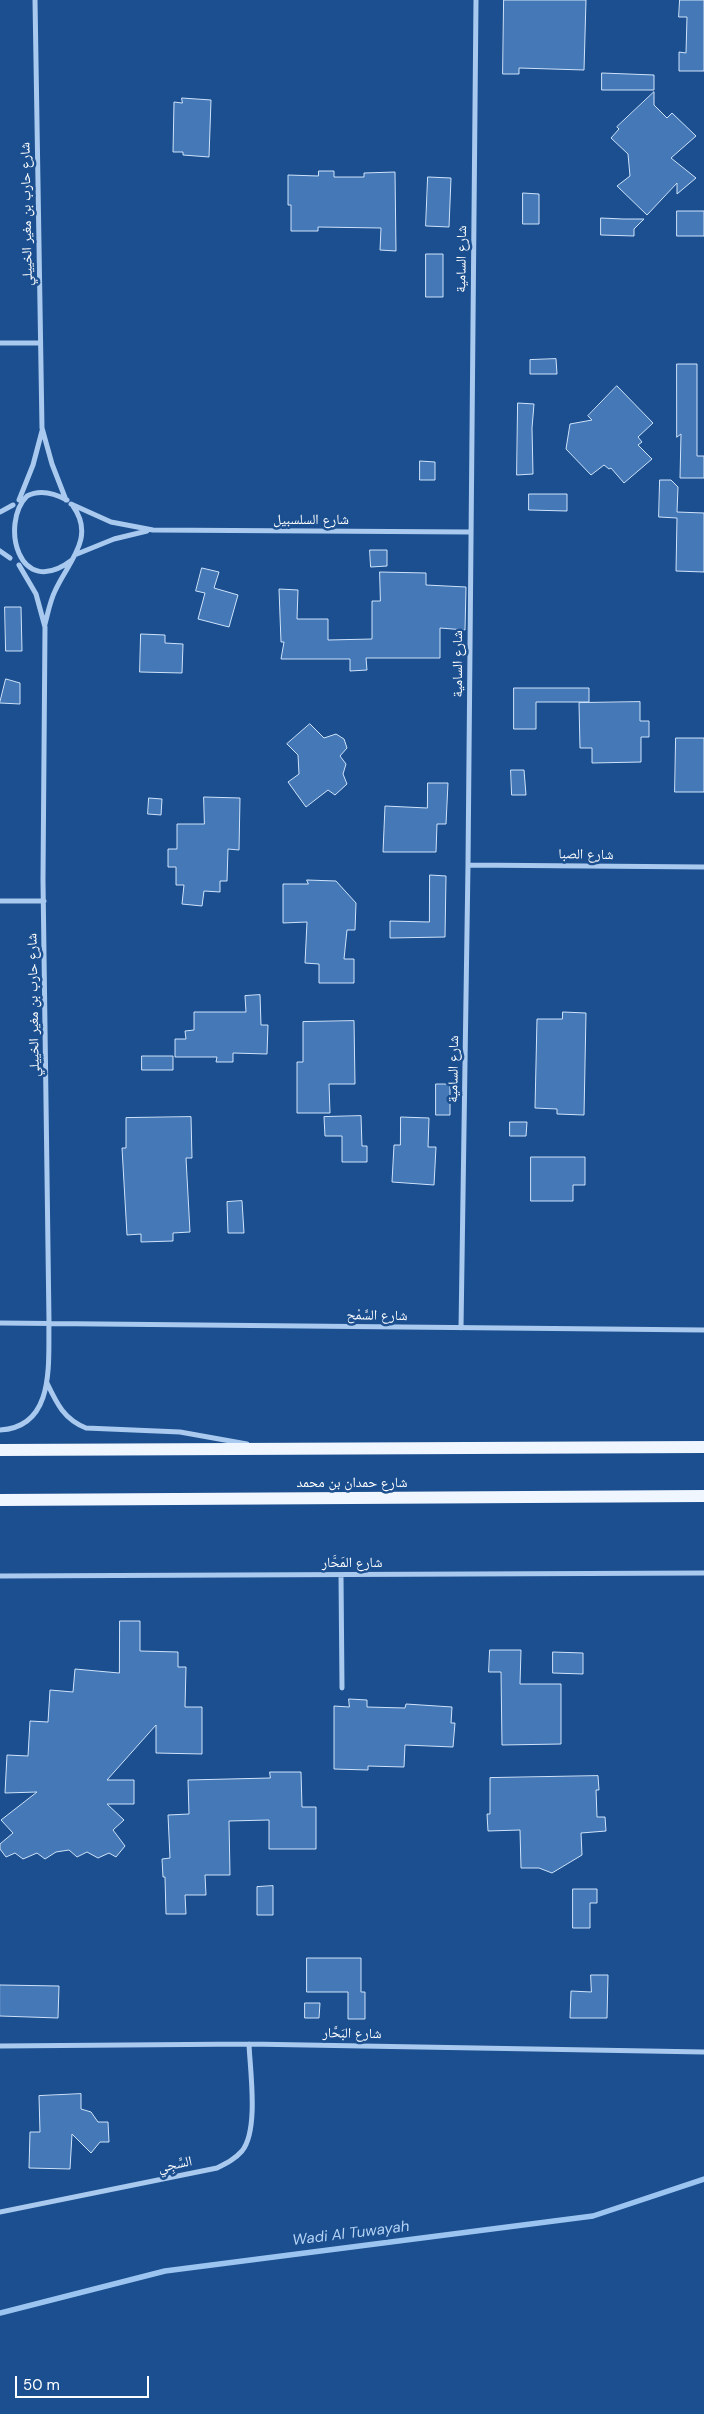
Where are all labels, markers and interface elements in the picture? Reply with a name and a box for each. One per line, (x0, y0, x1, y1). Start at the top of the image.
street label: شارع حارب بن مغير الخييلي (17, 142, 37, 286)
street label: شارع السامية (453, 225, 471, 293)
street label: شارع السلسبيل (273, 512, 349, 528)
street label: شارع السامية (450, 630, 466, 698)
street label: شارع الصبا (558, 846, 614, 864)
street label: شارع حارب بن مغير الخييلي (24, 933, 44, 1077)
street label: شارع السامية (445, 1035, 463, 1103)
street label: شارع السَّمْح (346, 1307, 408, 1325)
street label: شارع حمدان بن محمد (297, 1475, 407, 1491)
street label: شارع المَحَّار (322, 1555, 382, 1571)
street label: شارع البَحَّار (322, 2025, 382, 2043)
street label: السَّجِي (156, 2153, 194, 2177)
water label: Wadi Al Tuwayah (291, 2218, 411, 2250)
scale bar (18, 2366, 151, 2398)
text: 50 m (23, 2375, 60, 2395)

